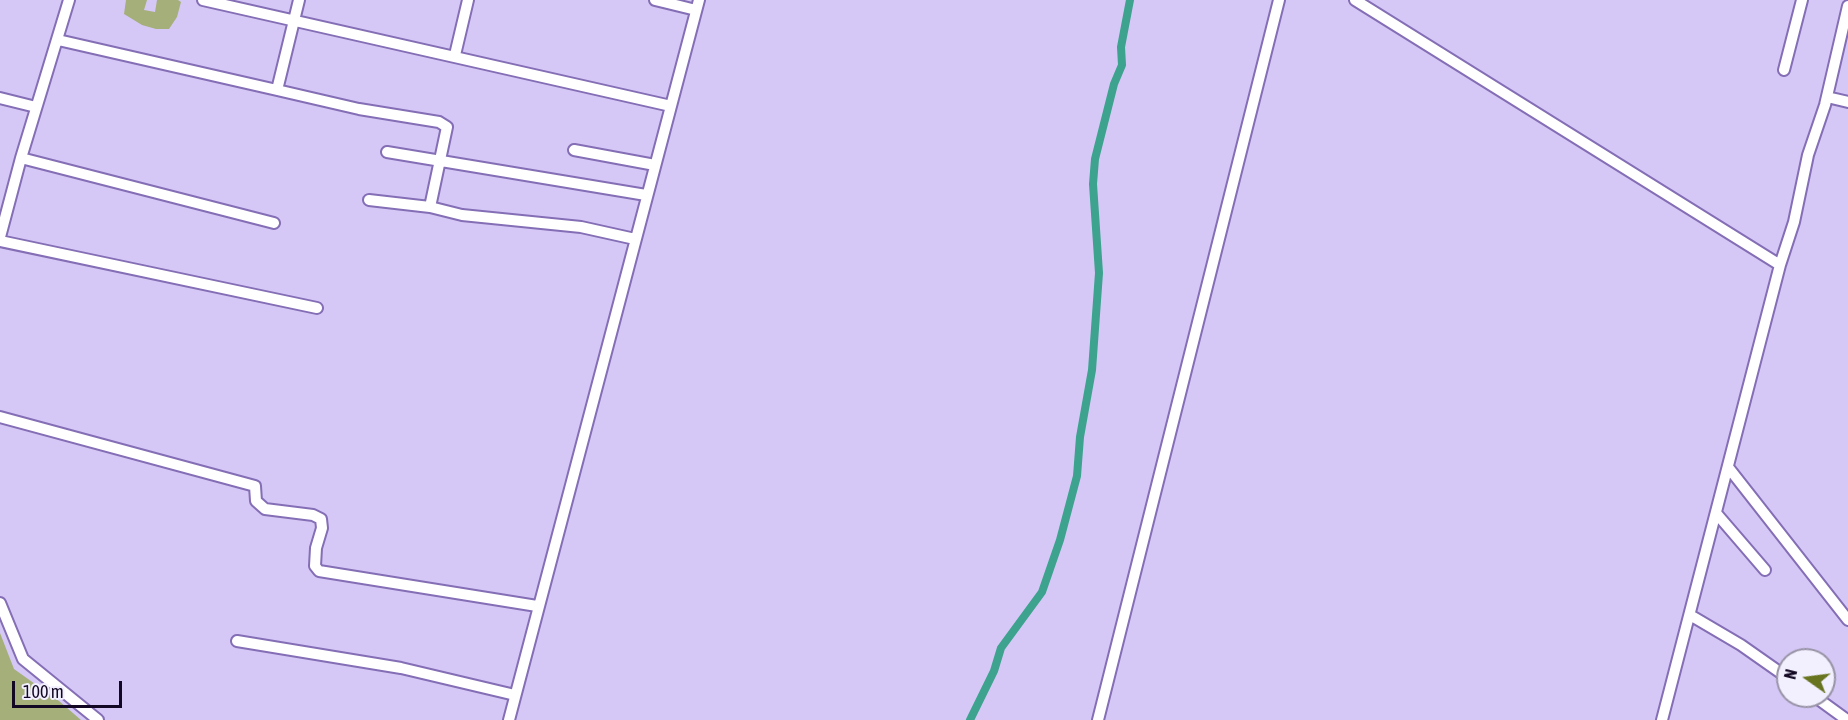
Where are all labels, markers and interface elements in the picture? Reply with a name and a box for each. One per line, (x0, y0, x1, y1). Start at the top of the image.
north arrow (1776, 648, 1836, 708)
text: N (1781, 667, 1800, 681)
scale bar (15, 669, 124, 707)
text: 100 m (23, 681, 64, 702)

